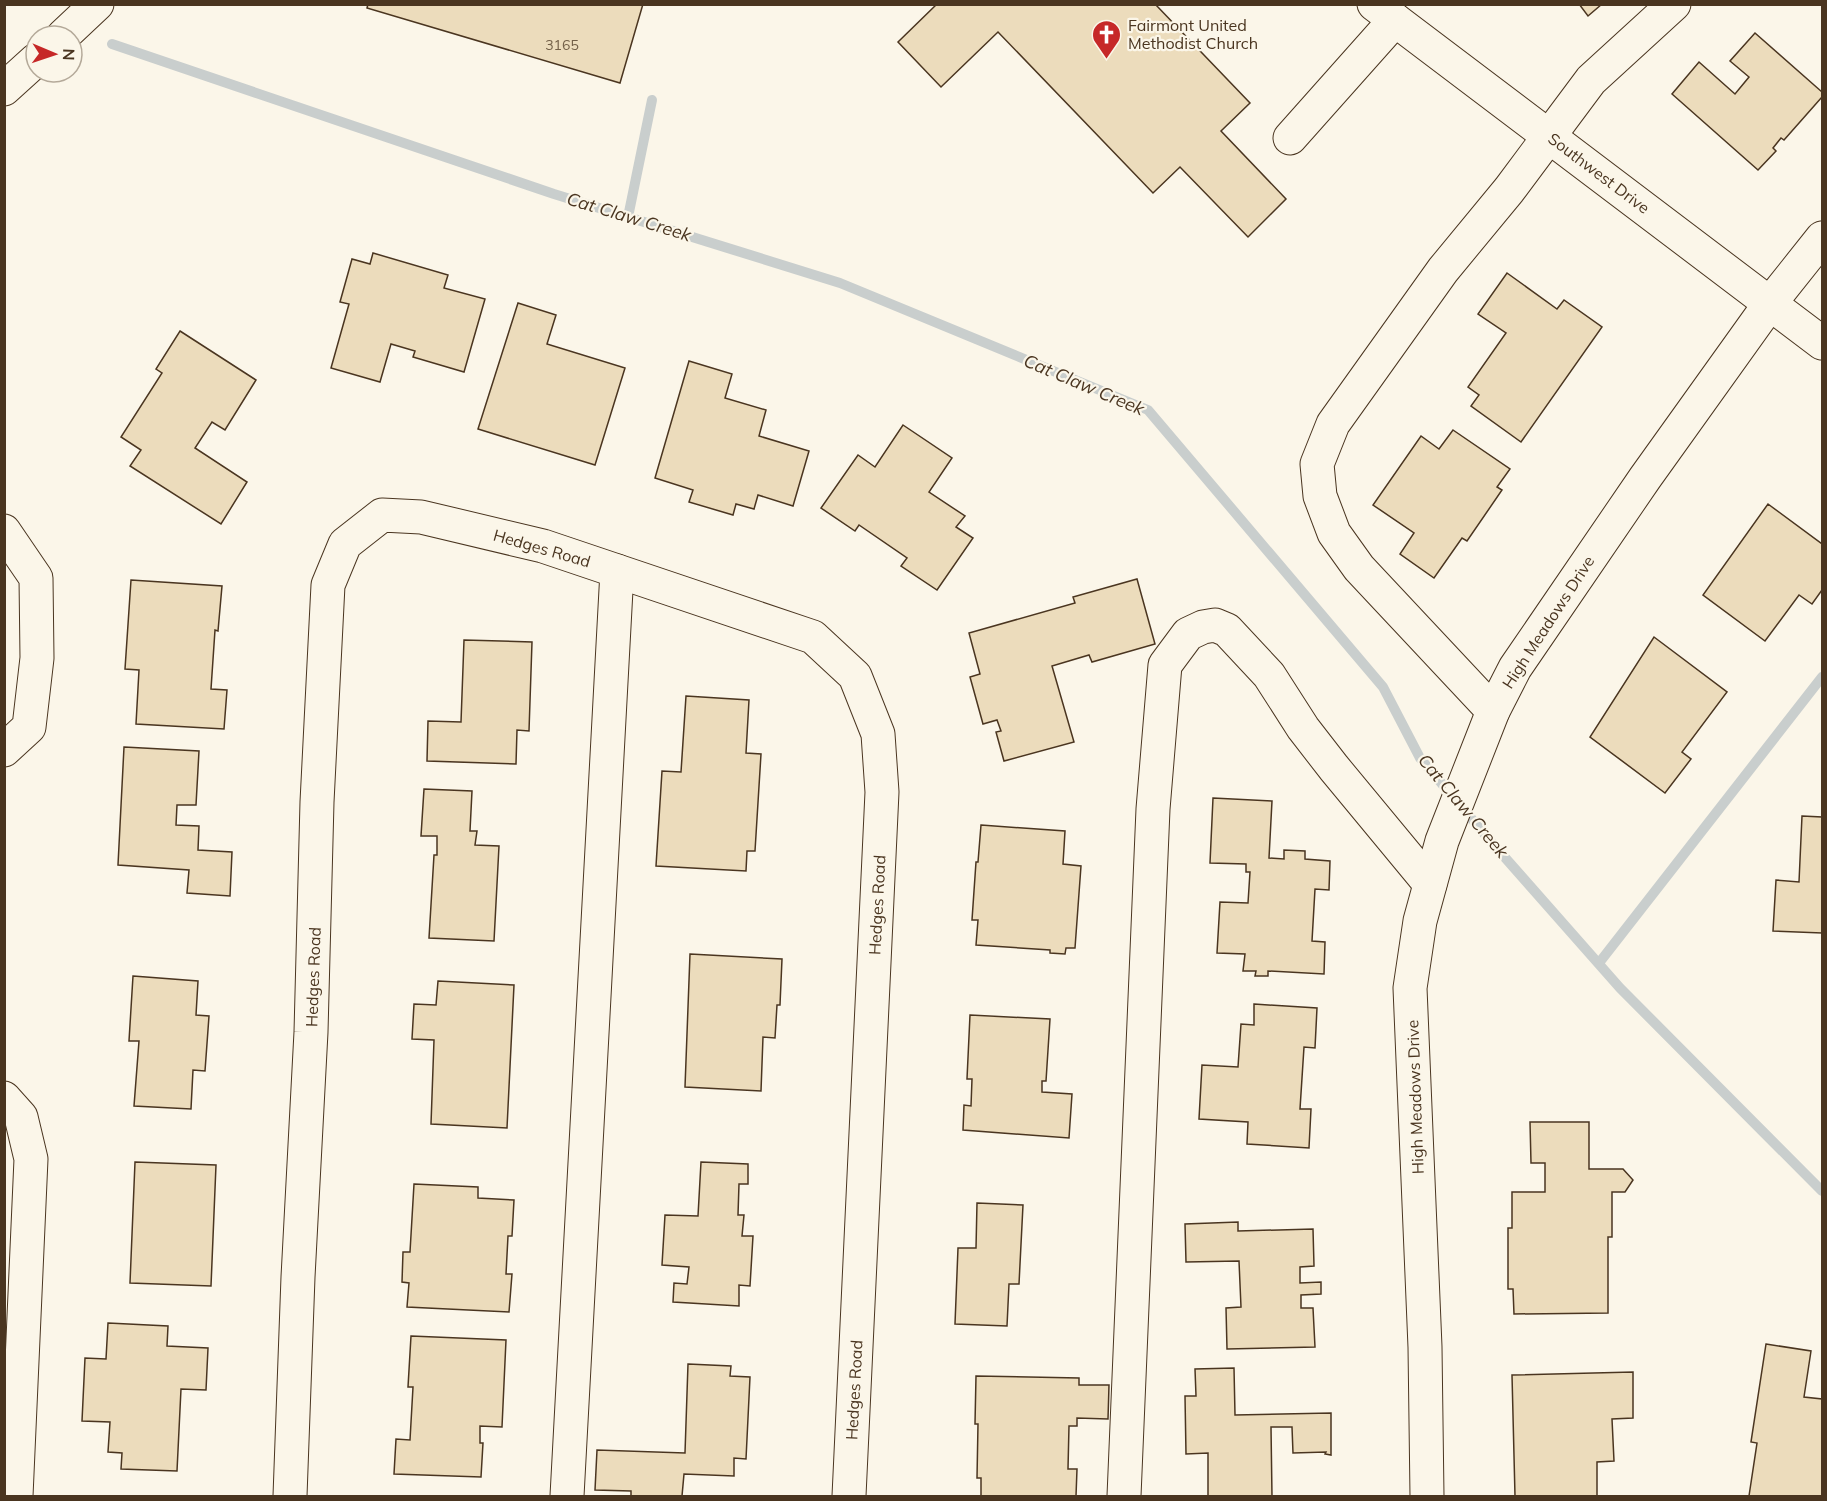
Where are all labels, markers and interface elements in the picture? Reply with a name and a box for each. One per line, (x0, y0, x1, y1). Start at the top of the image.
place label: Fairmont United Methodist Church (1128, 15, 1258, 53)
church icon: Fairmont United Methodist Church (1091, 18, 1123, 60)
north arrow (24, 24, 84, 84)
house number: 3165 (545, 36, 579, 54)
text: N (59, 48, 79, 61)
street label: Southwest Drive (1544, 128, 1654, 218)
water label: Cat Claw Creek (564, 187, 695, 247)
water label: Cat Claw Creek (1020, 349, 1149, 421)
street label: Hedges Road (491, 525, 593, 571)
street label: High Meadows Drive (1498, 552, 1598, 692)
water label: Cat Claw Creek (1413, 749, 1514, 863)
street label: Hedges Road (864, 854, 890, 956)
street label: Hedges Road (301, 927, 325, 1027)
street label: High Meadows Drive (1402, 1019, 1428, 1175)
street label: Hedges Road (841, 1339, 867, 1441)

